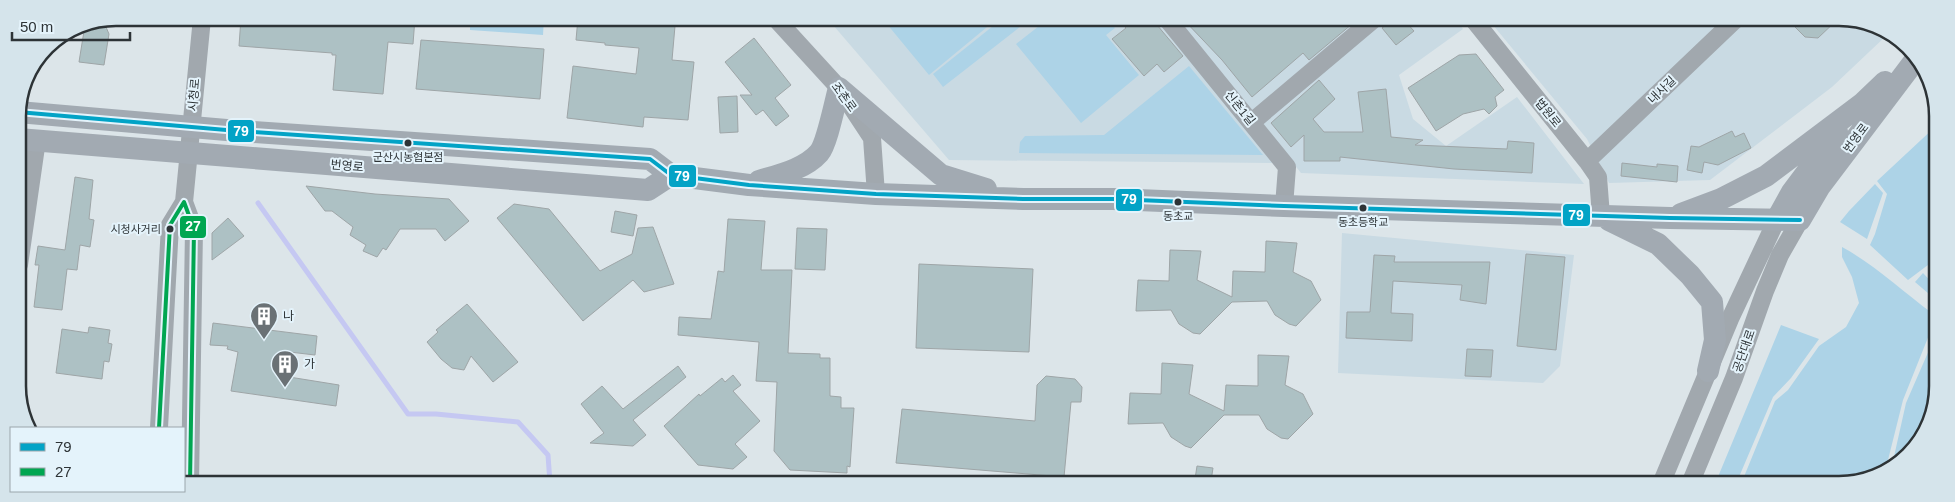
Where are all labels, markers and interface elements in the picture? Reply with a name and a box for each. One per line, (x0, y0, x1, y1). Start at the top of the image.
scale bar (12, 10, 130, 42)
text: 50 m (20, 18, 53, 35)
street label: 내사길 (1645, 73, 1679, 107)
street label: 시청로 (186, 78, 202, 112)
street label: 조촌로 (829, 79, 859, 115)
street label: 신촌1길 (1222, 88, 1258, 128)
street label: 법원로 (1532, 96, 1564, 130)
line badge: 79 (227, 119, 255, 143)
street label: 번영로 (1840, 121, 1872, 155)
text: 79 (233, 123, 249, 139)
marker: 군산시농협본점 (403, 138, 413, 148)
place label: 군산시농협본점 (373, 151, 443, 163)
street label: 번영로 (330, 158, 364, 174)
line badge: 79 (668, 164, 697, 188)
text: 79 (674, 168, 690, 184)
line badge: 79 (1115, 188, 1143, 212)
text: 79 (1121, 191, 1137, 207)
marker: 동초교 (1173, 197, 1183, 207)
marker: 동초등학교 (1358, 203, 1368, 213)
line badge: 79 (1562, 203, 1591, 227)
text: 79 (1568, 207, 1584, 223)
place label: 동초교 (1163, 210, 1193, 222)
line badge: 27 (179, 215, 207, 239)
place label: 동초등학교 (1338, 216, 1388, 228)
text: 27 (185, 218, 201, 234)
place label: 시청사거리 (110, 223, 161, 235)
marker: 시청사거리 (165, 224, 175, 234)
building icon: 나 (249, 301, 279, 340)
place label: 나 (283, 309, 294, 323)
street label: 공단대로 (1730, 328, 1758, 374)
building icon: 가 (270, 349, 300, 388)
place label: 가 (304, 357, 315, 371)
legend (10, 427, 185, 492)
text: 79 (55, 438, 72, 455)
text: 27 (55, 463, 72, 480)

